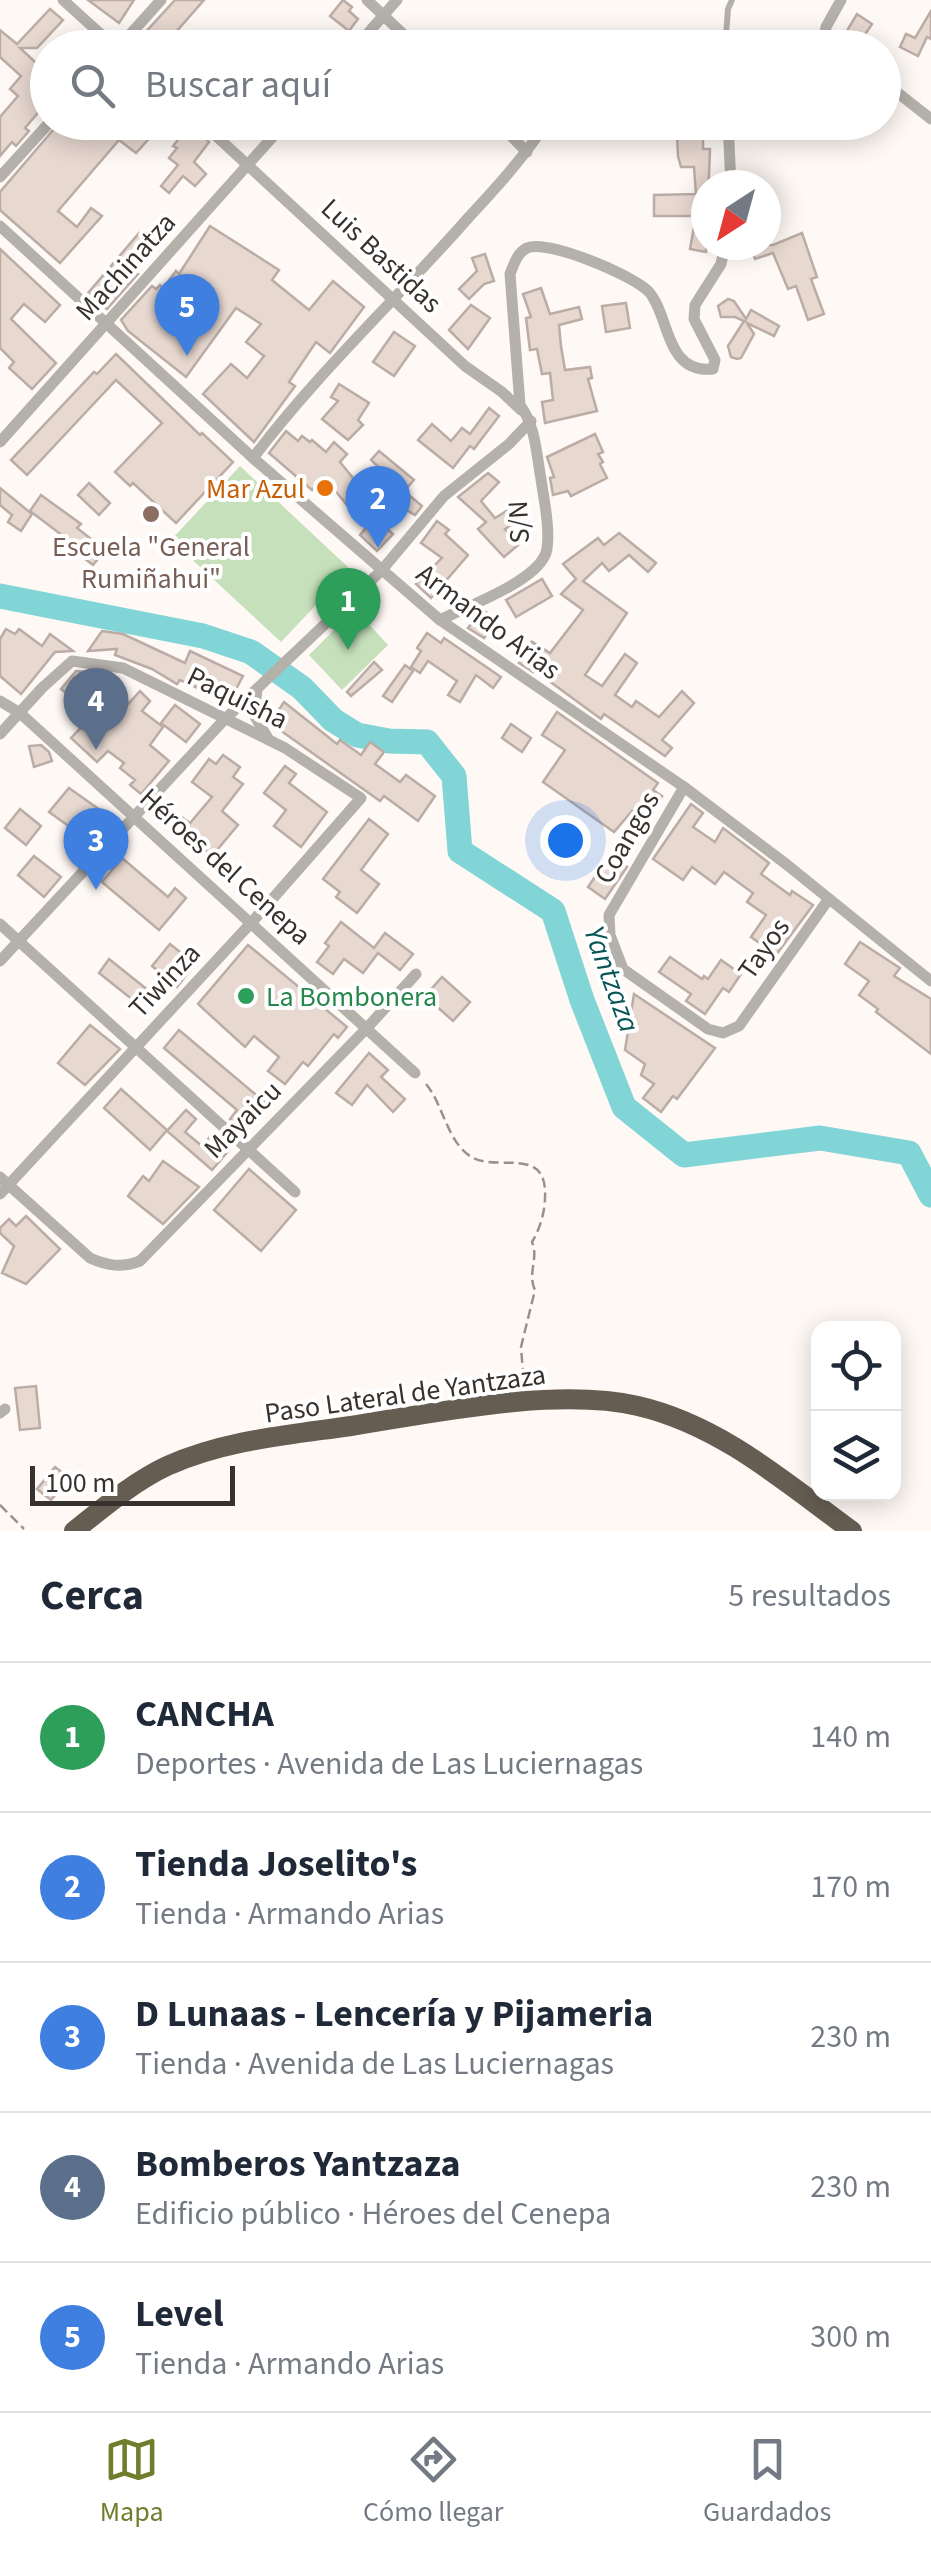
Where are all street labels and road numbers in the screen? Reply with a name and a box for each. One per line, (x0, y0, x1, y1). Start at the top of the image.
street label: Luis Bastidas (312, 189, 451, 322)
street label: Machinatza (66, 204, 185, 330)
street label: S/N (498, 499, 540, 544)
street label: Armando Arias (408, 554, 569, 689)
street label: Paquisha (180, 656, 295, 739)
street label: Héroes del Cenepa (131, 779, 320, 955)
street label: Coangos (584, 784, 669, 891)
street label: Tayos (728, 910, 799, 987)
street label: Tiwinza (120, 934, 210, 1027)
street label: Mayaicu (195, 1072, 291, 1168)
street label: Paso Lateral de Yantzaza (262, 1354, 548, 1434)

